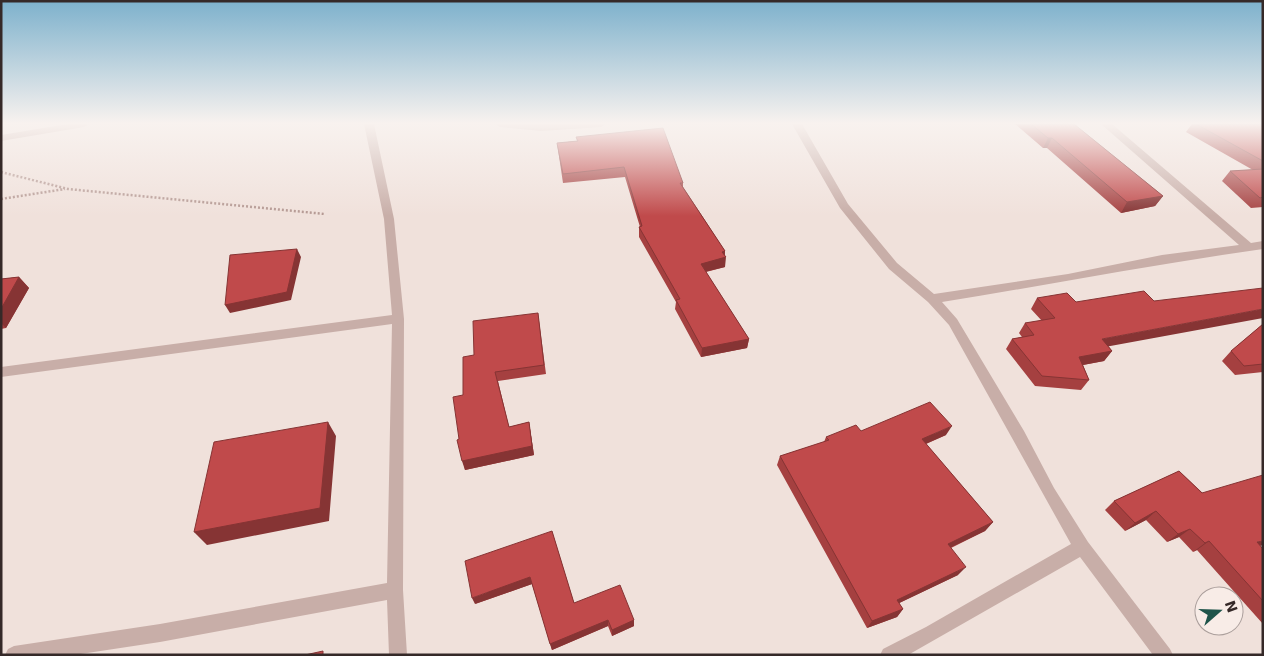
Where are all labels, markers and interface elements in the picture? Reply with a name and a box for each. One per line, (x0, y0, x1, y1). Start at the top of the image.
north arrow (1194, 586, 1244, 636)
text: N (1222, 598, 1241, 615)

